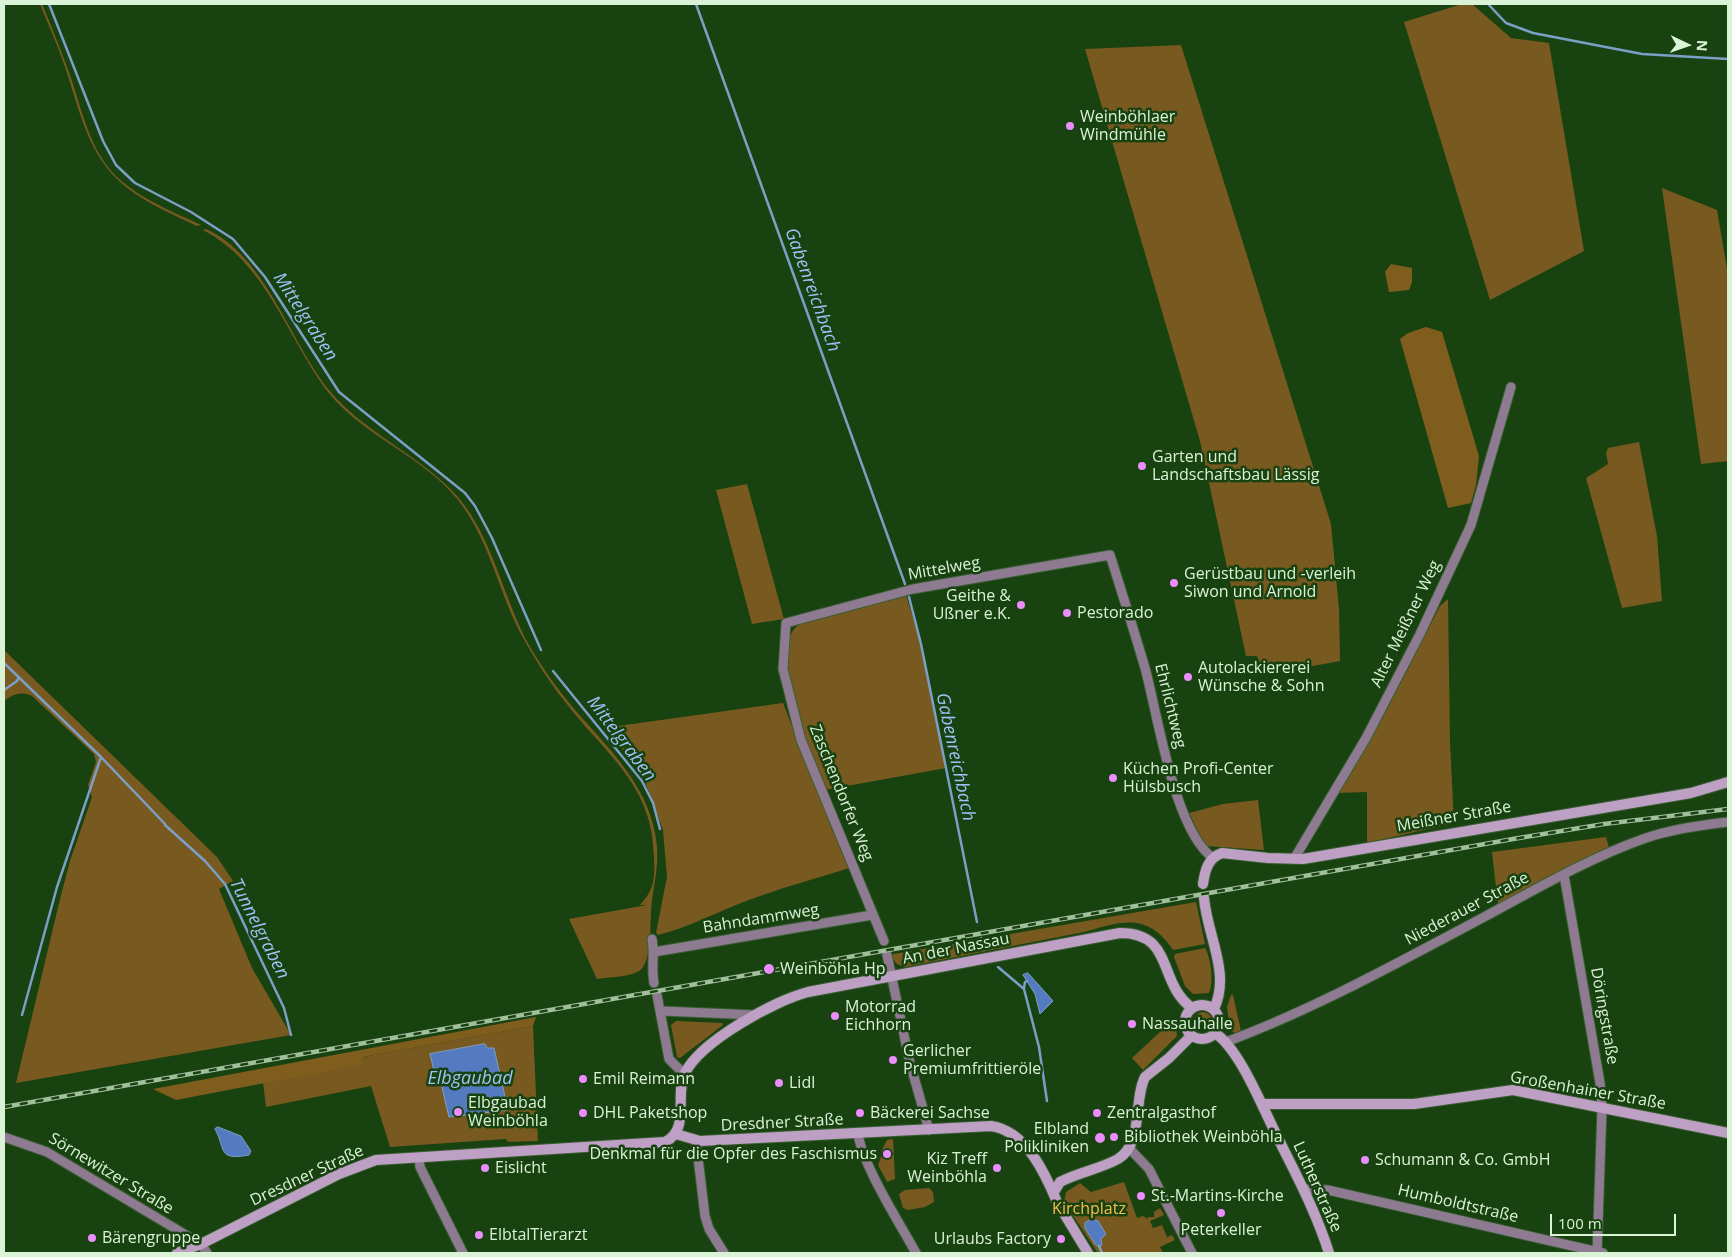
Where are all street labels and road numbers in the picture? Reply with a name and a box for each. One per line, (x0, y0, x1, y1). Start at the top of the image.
street label: Mittelweg (906, 553, 982, 585)
street label: Alter Meißner Weg (1367, 557, 1445, 691)
street label: Ehrlichtweg (1150, 662, 1190, 750)
street label: Zaschendorfer Weg (805, 722, 877, 864)
street label: Meißner Straße (1395, 797, 1513, 837)
street label: Niederauer Straße (1402, 868, 1532, 950)
street label: Bahndammweg (702, 900, 820, 938)
street label: An der Nassau (901, 929, 1011, 969)
street label: Döringstraße (1586, 966, 1622, 1066)
street label: Großenhainer Straße (1509, 1068, 1667, 1114)
street label: Dresdner Straße (720, 1110, 844, 1136)
street label: Sörnewitzer Straße (45, 1129, 177, 1219)
street label: Lutherstraße (1289, 1139, 1345, 1235)
street label: Dresdner Straße (247, 1141, 367, 1211)
street label: Humboldtstraße (1396, 1181, 1520, 1227)

